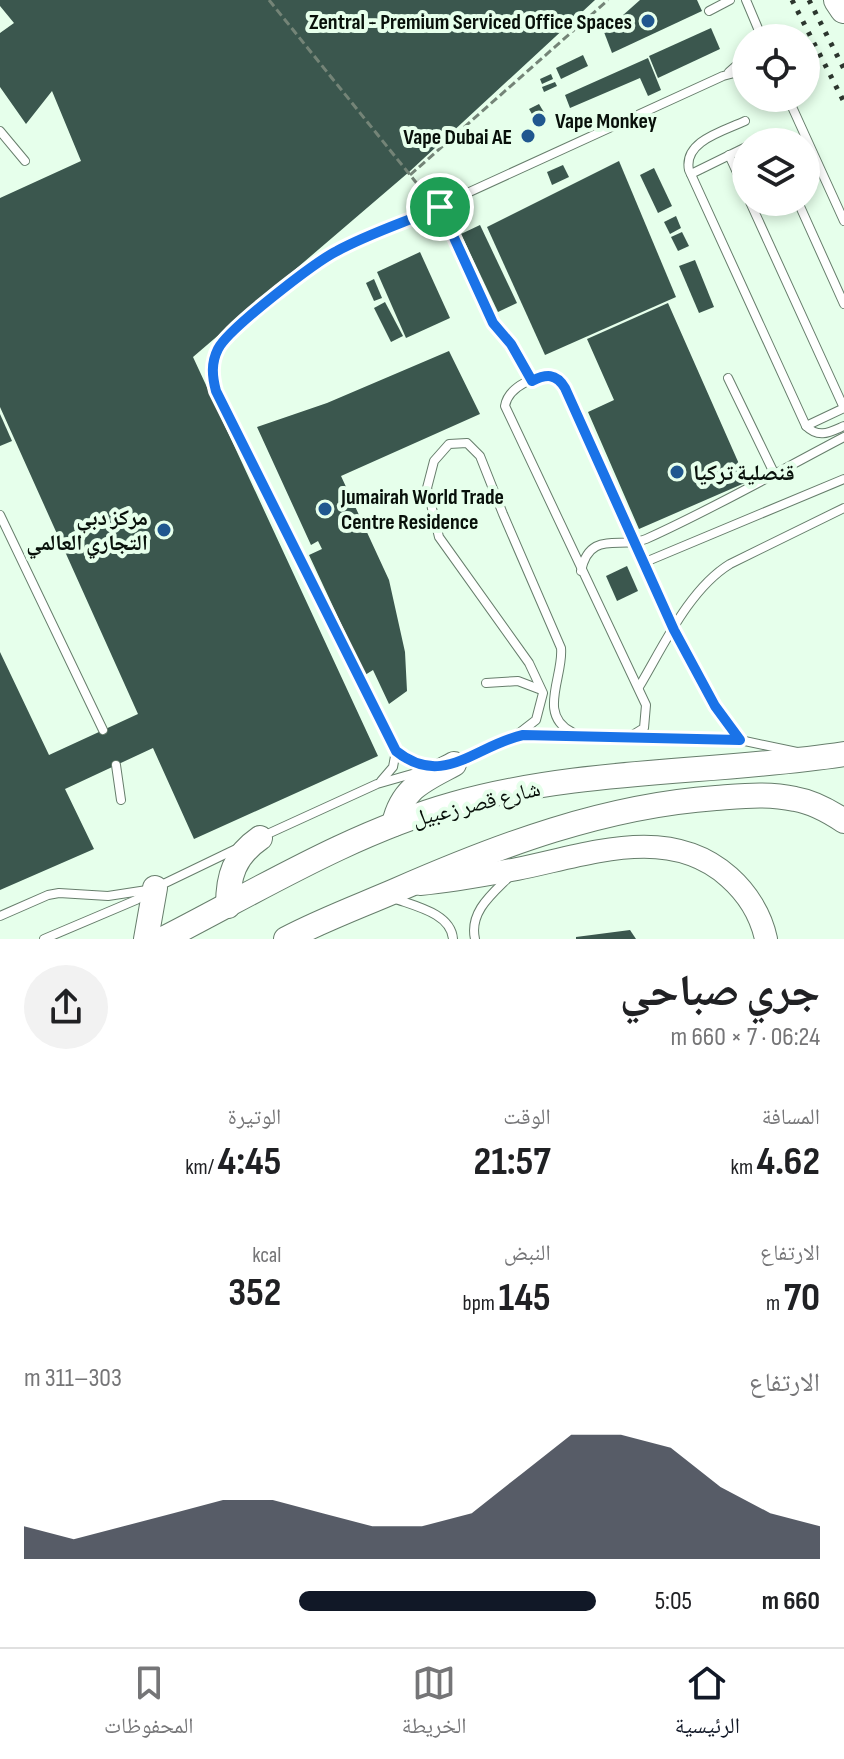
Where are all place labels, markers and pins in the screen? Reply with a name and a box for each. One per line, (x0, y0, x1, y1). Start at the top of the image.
place label: Zentral - Premium Serviced Office Spaces (309, 9, 632, 36)
marker: Zentral - Premium Serviced Office Spaces (639, 12, 657, 30)
place label: Vape Monkey (555, 108, 657, 135)
marker: Vape Monkey (530, 111, 548, 129)
place label: Vape Dubai AE (403, 124, 512, 151)
marker: Vape Dubai AE (519, 127, 537, 145)
pin (406, 173, 474, 241)
place label: قنصلية تركيا (693, 460, 795, 487)
marker: قنصلية تركيا (668, 463, 686, 481)
place label: Jumairah World Trade Centre Residence (340, 484, 504, 536)
marker: Jumairah World Trade Centre Residence (316, 500, 334, 518)
place label: مركز دبي التجاري العالمي (26, 505, 148, 559)
marker: مركز دبي التجاري العالمي (155, 521, 173, 539)

